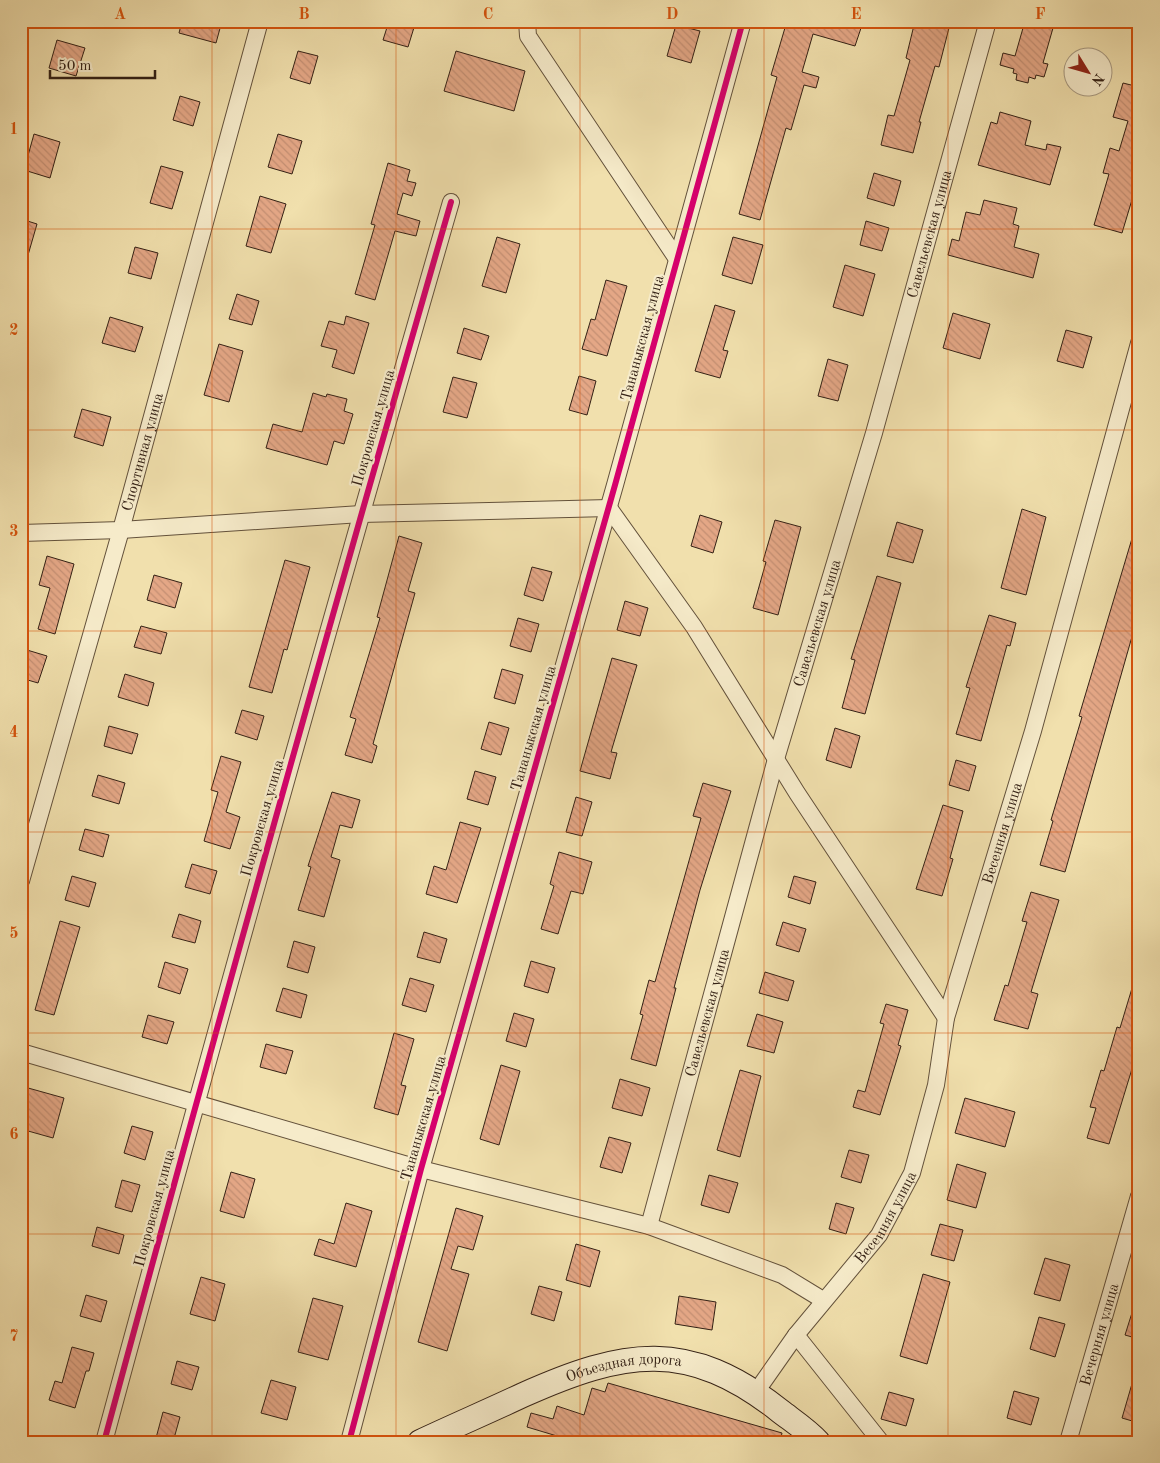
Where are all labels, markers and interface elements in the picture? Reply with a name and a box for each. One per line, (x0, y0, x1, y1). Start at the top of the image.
text: A (114, 7, 126, 23)
text: B (298, 7, 310, 23)
text: C (483, 7, 493, 23)
text: D (666, 7, 678, 23)
text: E (850, 7, 862, 23)
text: F (1035, 7, 1046, 23)
scale bar (50, 48, 155, 80)
north arrow (1062, 48, 1112, 98)
text: 50 m (58, 59, 92, 74)
text: N (1089, 71, 1106, 88)
text: 1 (9, 122, 19, 138)
street label: Савельевская улица (906, 168, 956, 300)
street label: Тананыкская улица (619, 273, 668, 403)
text: 2 (9, 323, 19, 339)
street label: Покровская улица (351, 368, 398, 489)
street label: Спортивная улица (120, 391, 167, 513)
text: 3 (9, 524, 19, 540)
street label: Савельевская улица (792, 557, 845, 689)
street label: Тананыкская улица (509, 663, 560, 793)
text: 4 (9, 725, 19, 741)
street label: Покровская улица (240, 758, 287, 879)
street label: Весенняя улица (981, 780, 1026, 886)
text: 5 (9, 926, 19, 942)
street label: Савельевская улица (684, 947, 733, 1079)
street label: Тананыкская улица (399, 1053, 450, 1183)
text: 6 (9, 1127, 19, 1143)
street label: Покровская улица (133, 1147, 179, 1269)
street label: Весенняя улица (852, 1169, 921, 1267)
street label: Вечерняя улица (1079, 1281, 1123, 1388)
text: 7 (9, 1329, 19, 1345)
street label: Объездная дорога (564, 1353, 684, 1386)

